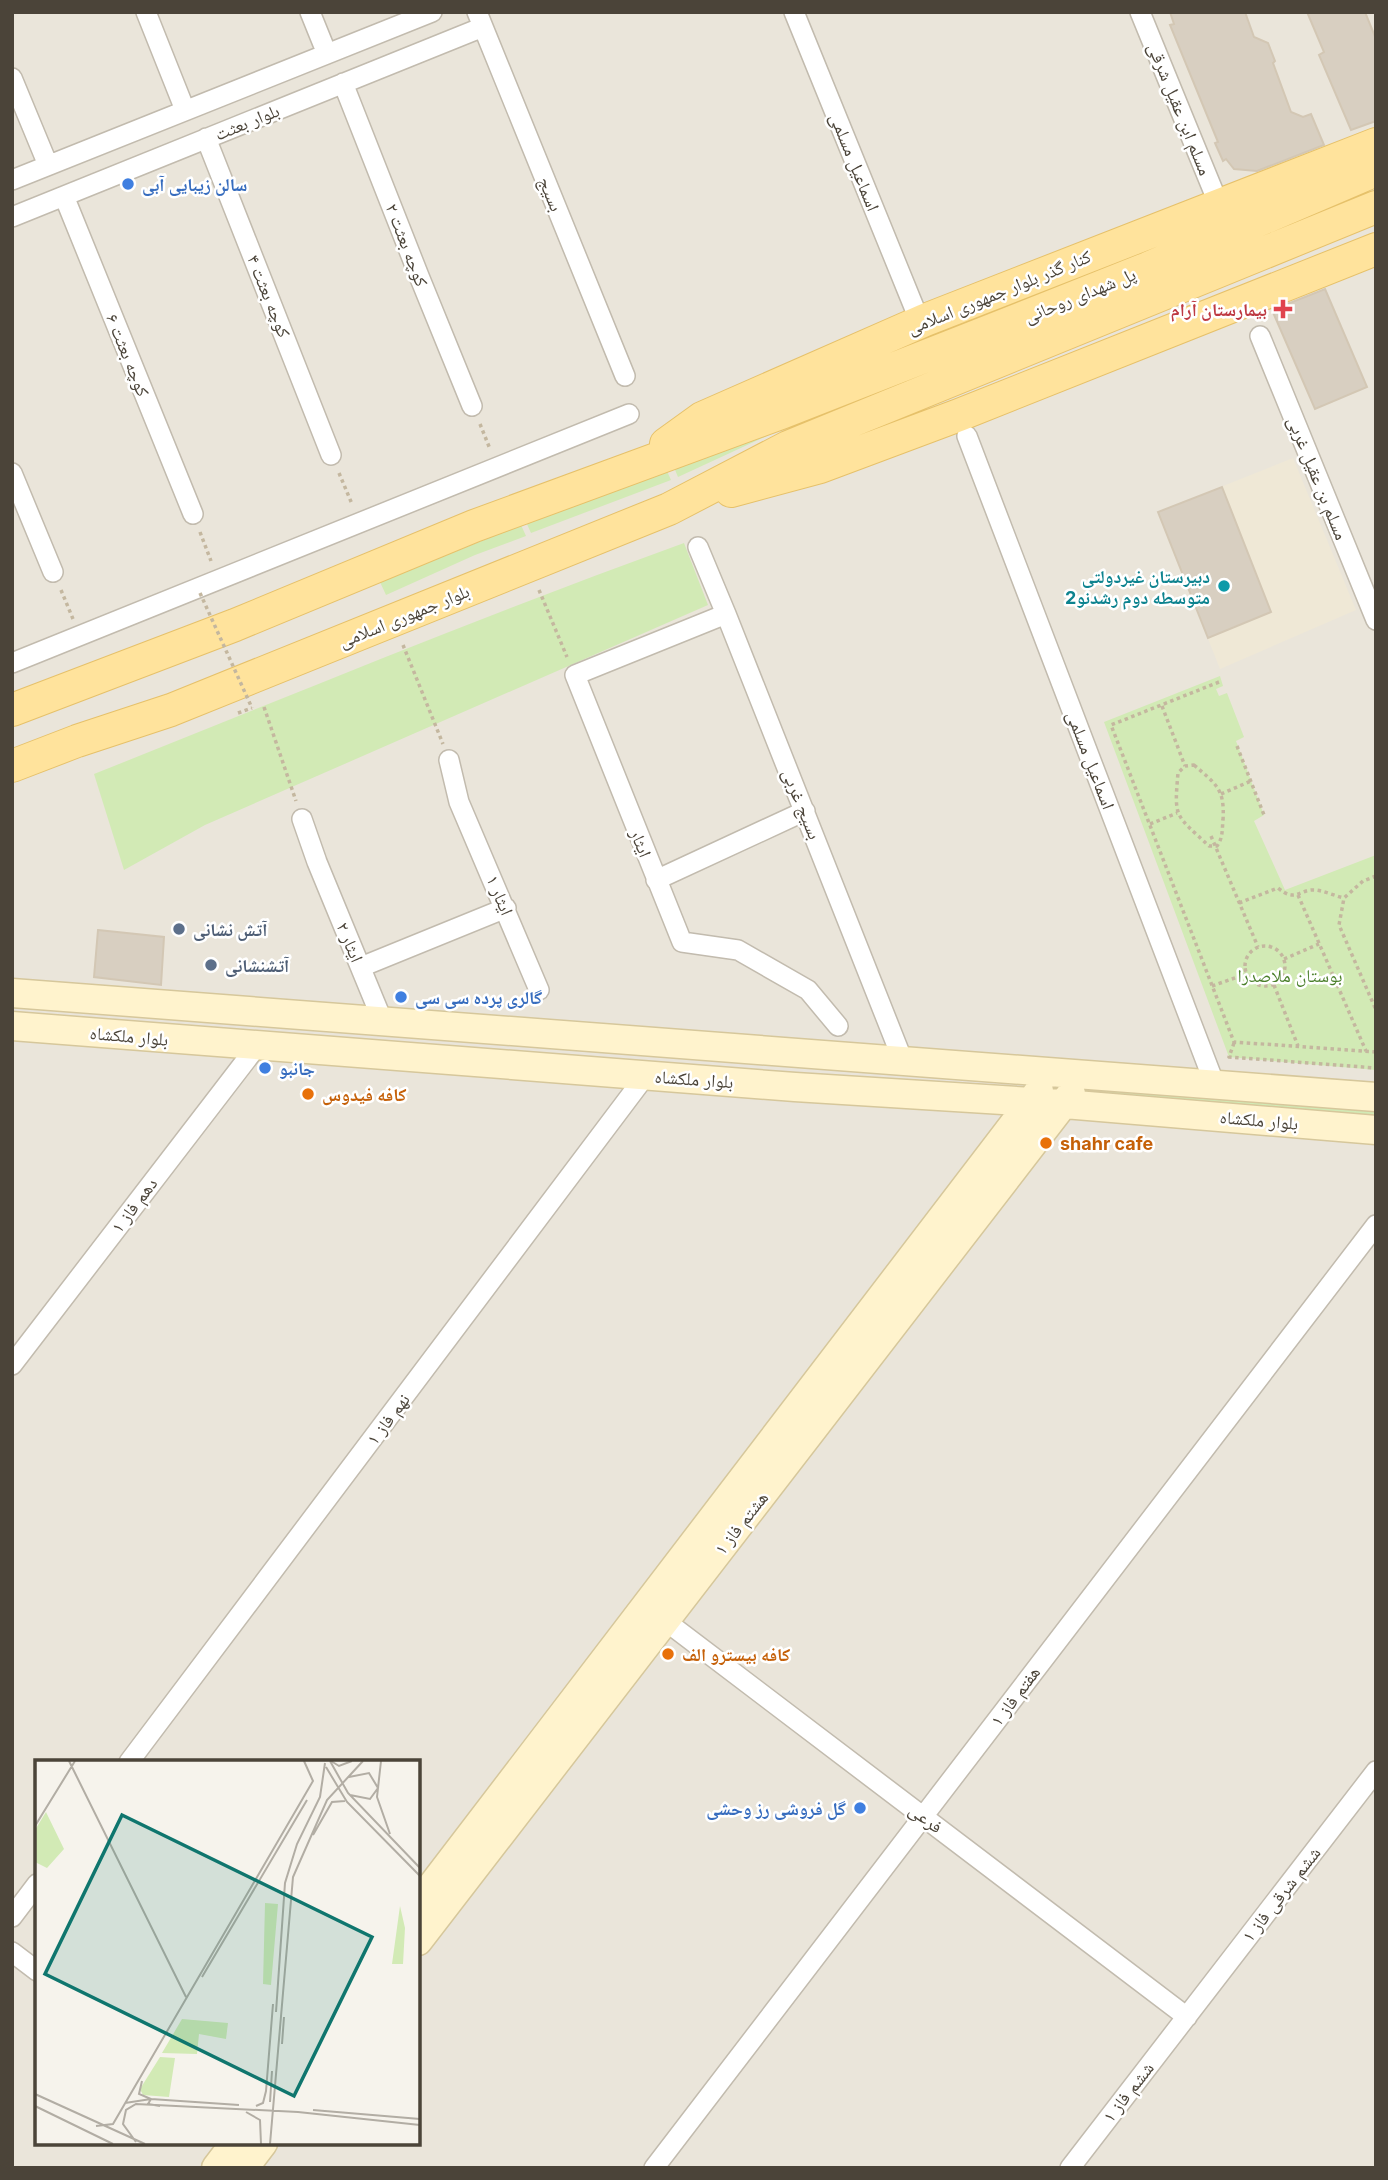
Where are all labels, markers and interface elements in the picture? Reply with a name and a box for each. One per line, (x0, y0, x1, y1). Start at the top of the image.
street label: مسلم ابن عقیل شرقی (1142, 40, 1216, 179)
street label: بلوار بعثت (212, 100, 283, 145)
street label: اسماعیل مسلمی (825, 110, 884, 214)
place label: سالن زیبایی آبی (142, 174, 247, 196)
street label: بسیج (533, 174, 567, 215)
marker: سالن زیبایی آبی (120, 176, 136, 192)
street label: کوچه بعثت ۲ (381, 200, 433, 290)
street label: کنار گذر بلوار جمهوری اسلامی (904, 245, 1095, 339)
street label: کوچه بعثت ۴ (242, 252, 295, 341)
street label: پل شهدای روحانی (1021, 263, 1139, 328)
place label: بیمارستان آرام (1171, 299, 1267, 322)
marker: بیمارستان آرام (1273, 299, 1293, 319)
street label: کوچه بعثت ۶ (101, 311, 154, 400)
street label: مسلم بن عقیل غربی (1282, 413, 1352, 544)
place label: دبیرستان غیردولتی متوسطه دوم رشدنو2 (1065, 566, 1210, 610)
marker: دبیرستان غیردولتی متوسطه دوم رشدنو2 (1216, 578, 1232, 594)
street label: بلوار جمهوری اسلامی (336, 580, 473, 653)
street label: اسماعیل مسلمی (1062, 708, 1119, 813)
street label: بسیج غربی (777, 766, 826, 843)
street label: ایثار (625, 825, 656, 860)
street label: ایثار ۱ (482, 872, 518, 918)
place label: آتش نشانی (193, 919, 267, 941)
street label: ایثار ۲ (332, 919, 368, 965)
marker: آتش نشانی (171, 921, 187, 937)
place label: آتشنشانی (225, 955, 289, 977)
marker: آتشنشانی (203, 957, 219, 973)
park label: بوستان ملاصدرا (1238, 965, 1343, 987)
place label: گالری پرده سی سی (415, 987, 542, 1009)
marker: گالری پرده سی سی (393, 989, 409, 1005)
street label: بلوار ملکشاه (89, 1022, 169, 1050)
place label: جانبو (279, 1058, 315, 1079)
marker: جانبو (257, 1060, 273, 1076)
street label: بلوار ملکشاه (654, 1066, 734, 1093)
place label: كافه فيدوس (322, 1084, 406, 1106)
marker: كافه فيدوس (300, 1086, 316, 1102)
street label: بلوار ملکشاه (1219, 1106, 1299, 1134)
place label: shahr cafe (1060, 1133, 1154, 1154)
marker: shahr cafe (1038, 1135, 1054, 1151)
street label: دهم فاز ۱ (107, 1173, 163, 1238)
street label: نهم فاز ۱ (362, 1389, 416, 1450)
street label: هشتم فاز ۱ (710, 1487, 774, 1560)
place label: کافه بیسترو الف (682, 1644, 790, 1665)
marker: کافه بیسترو الف (660, 1646, 676, 1662)
street label: هفتم فاز ۱ (986, 1662, 1046, 1731)
inset map (35, 1760, 420, 2145)
place label: گل فروشی رز وحشی (706, 1798, 846, 1820)
street label: فرعی (905, 1799, 947, 1838)
marker: گل فروشی رز وحشی (852, 1800, 868, 1816)
street label: ششم شرقی فاز ۱ (1237, 1842, 1326, 1947)
street label: ششم فاز ۱ (1098, 2058, 1160, 2127)

